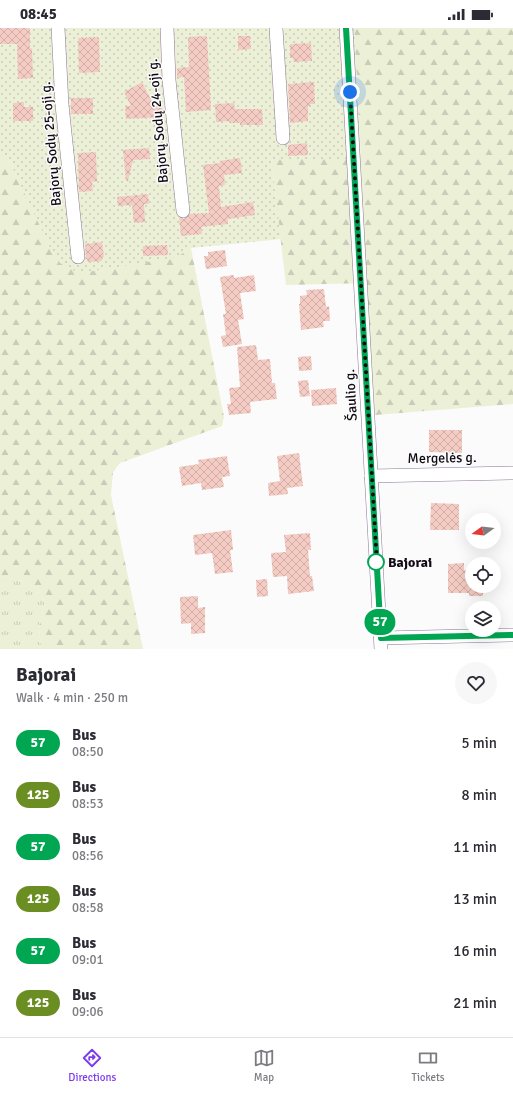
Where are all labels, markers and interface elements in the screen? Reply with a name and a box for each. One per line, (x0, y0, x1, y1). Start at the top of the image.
text: 08:45 (20, 5, 57, 23)
street label: Bajorų Sodų 24-oji g. (144, 58, 172, 184)
street label: Bajorų Sodų 25-oji g. (37, 81, 65, 207)
your location (340, 82, 360, 102)
street label: Šaulio g. (341, 369, 361, 421)
street label: Mergelės g. (407, 449, 477, 467)
north arrow (465, 513, 501, 549)
map controls (465, 513, 501, 637)
marker: Bajorai (367, 553, 385, 571)
place label: Bajorai (388, 554, 432, 571)
button: locate (465, 557, 501, 593)
button: layers (465, 601, 501, 637)
line badge: 57 (362, 609, 398, 635)
text: 57 (372, 613, 388, 630)
button: heart (455, 662, 497, 704)
text: Bajorai (16, 663, 76, 687)
text: Walk · 4 min · 250 m (16, 690, 128, 706)
text: Bus (72, 726, 96, 744)
text: 57 (30, 734, 46, 751)
text: 5 min (461, 734, 497, 752)
text: 08:50 (72, 744, 104, 760)
text: Bus (72, 778, 96, 796)
text: 125 (27, 786, 49, 803)
text: 8 min (461, 786, 497, 804)
text: 08:53 (72, 796, 104, 812)
text: Bus (72, 830, 96, 848)
text: 57 (30, 838, 46, 855)
text: 11 min (453, 838, 497, 856)
text: 08:56 (72, 848, 104, 864)
text: Bus (72, 882, 96, 900)
text: 125 (27, 890, 49, 907)
text: 13 min (453, 890, 497, 908)
text: 08:58 (72, 900, 104, 916)
text: Bus (72, 934, 96, 952)
text: 57 (30, 942, 46, 959)
text: 16 min (453, 942, 497, 960)
text: 09:01 (72, 952, 104, 968)
text: Bus (72, 986, 96, 1004)
text: 125 (27, 994, 49, 1011)
text: 21 min (453, 994, 497, 1012)
text: 09:06 (72, 1004, 104, 1020)
tab: Directions (68, 1047, 116, 1084)
tab: Map (253, 1047, 275, 1084)
tab: Tickets (412, 1047, 445, 1084)

